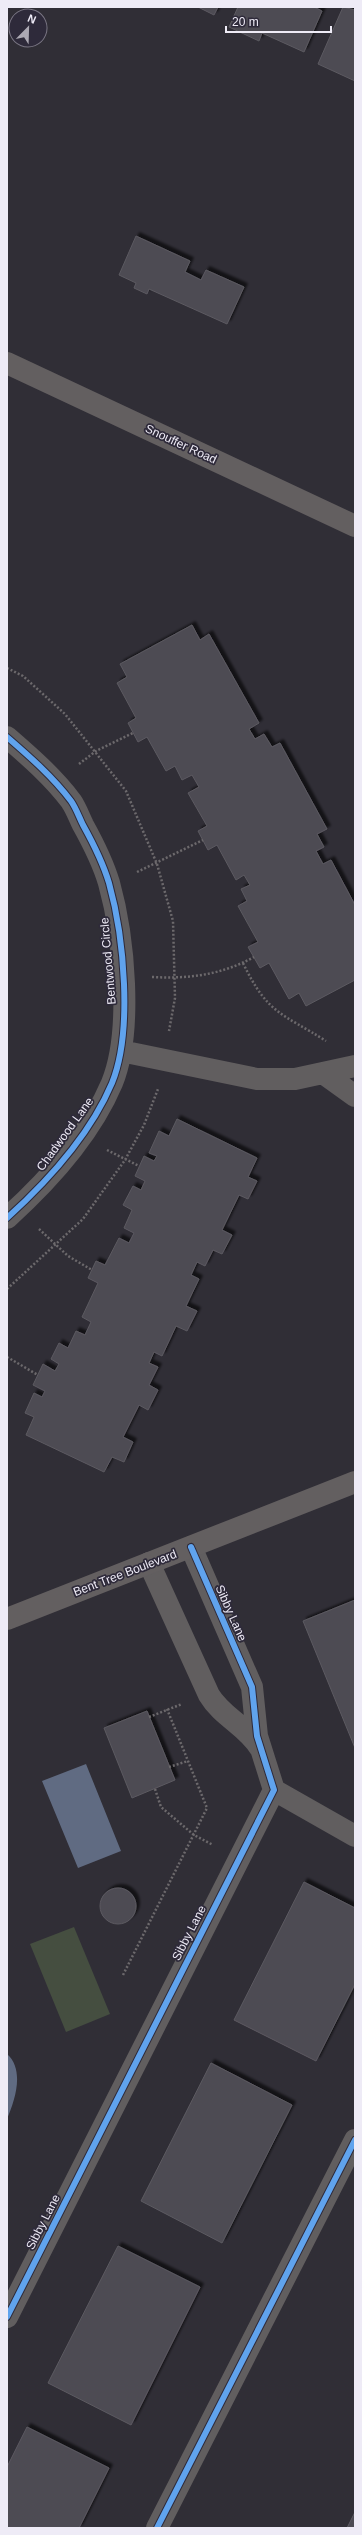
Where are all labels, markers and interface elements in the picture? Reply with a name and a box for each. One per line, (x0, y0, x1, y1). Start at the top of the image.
north arrow (8, 8, 48, 48)
scale bar (226, 8, 331, 34)
text: N (26, 12, 38, 26)
text: 20 m (232, 15, 259, 29)
street label: Snouffer Road (143, 421, 219, 467)
street label: Bentwood Circle (97, 917, 119, 1005)
street label: Chadwood Lane (34, 1094, 97, 1173)
street label: Bent Tree Boulevard (71, 1547, 179, 1599)
street label: Sibby Lane (212, 1583, 250, 1644)
street label: Sibby Lane (169, 1903, 209, 1963)
street label: Sibby Lane (23, 2192, 63, 2252)

